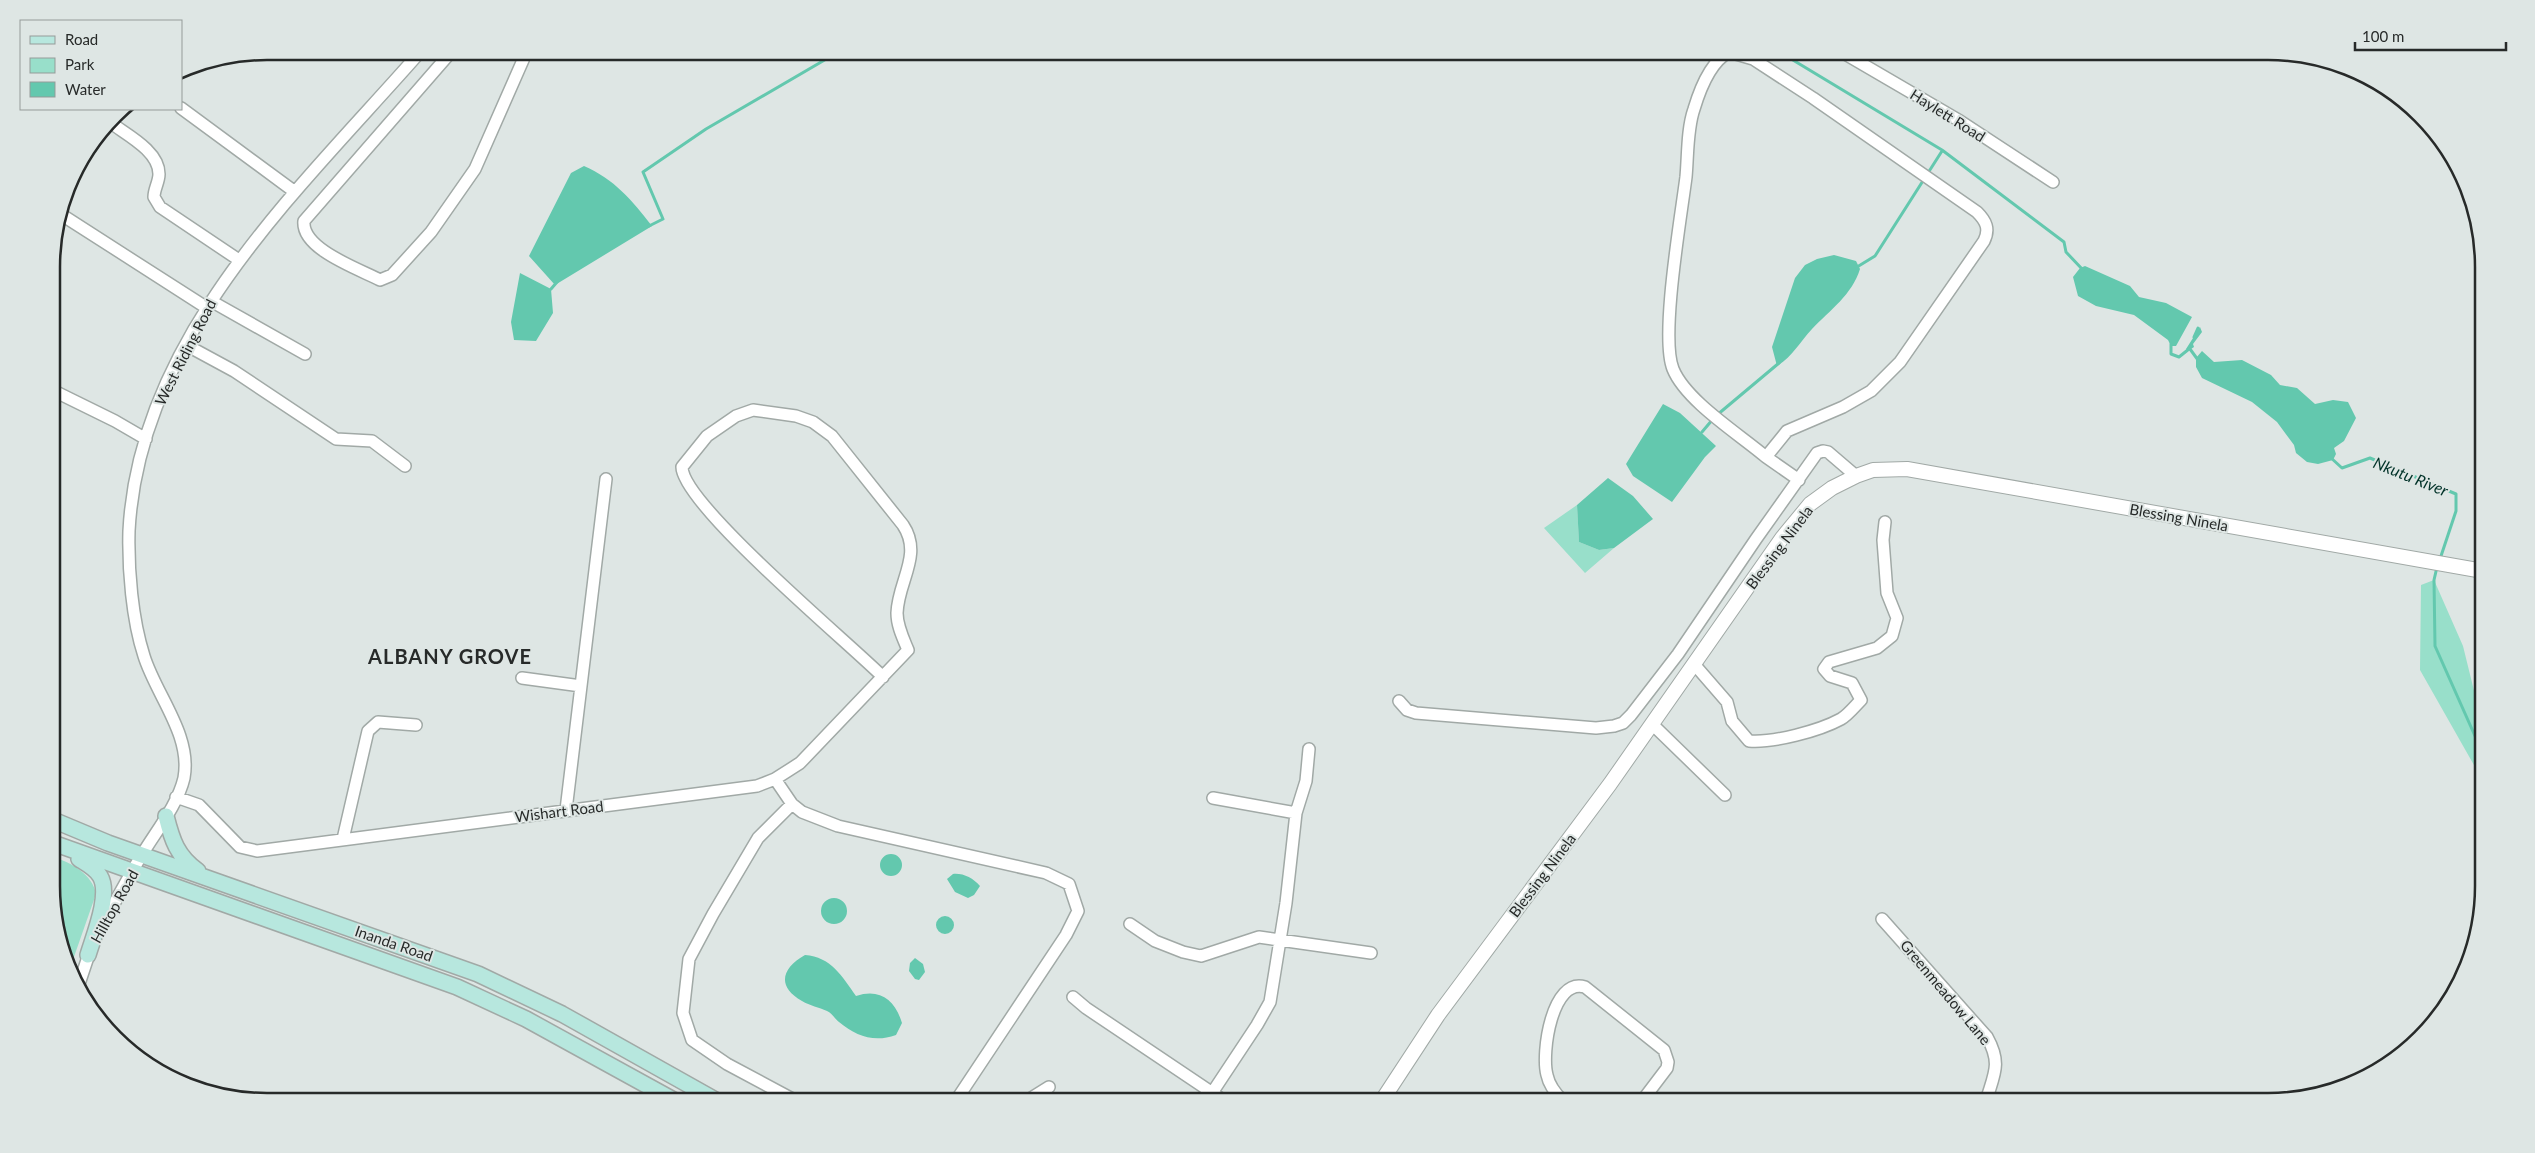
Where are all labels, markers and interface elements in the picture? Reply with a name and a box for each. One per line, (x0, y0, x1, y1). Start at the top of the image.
legend (20, 20, 182, 110)
scale bar (2355, 20, 2506, 52)
text: 100 m (2362, 27, 2404, 45)
text: Road (65, 30, 98, 48)
text: Park (65, 55, 95, 73)
text: Water (65, 80, 106, 98)
street label: Haylett Road (1907, 85, 1989, 145)
street label: West Riding Road (151, 296, 219, 408)
water label: Nkutu River (2371, 452, 2452, 500)
street label: Blessing Ninela (2128, 499, 2230, 535)
street label: Blessing Ninela (1742, 502, 1816, 592)
district label: ALBANY GROVE (367, 644, 532, 668)
street label: Wishart Road (514, 797, 604, 825)
street label: Blessing Ninela (1505, 830, 1579, 920)
street label: Hilltop Road (86, 866, 142, 946)
street label: Inanda Road (353, 921, 435, 965)
street label: Greenmeadow Lane (1897, 936, 1995, 1048)

